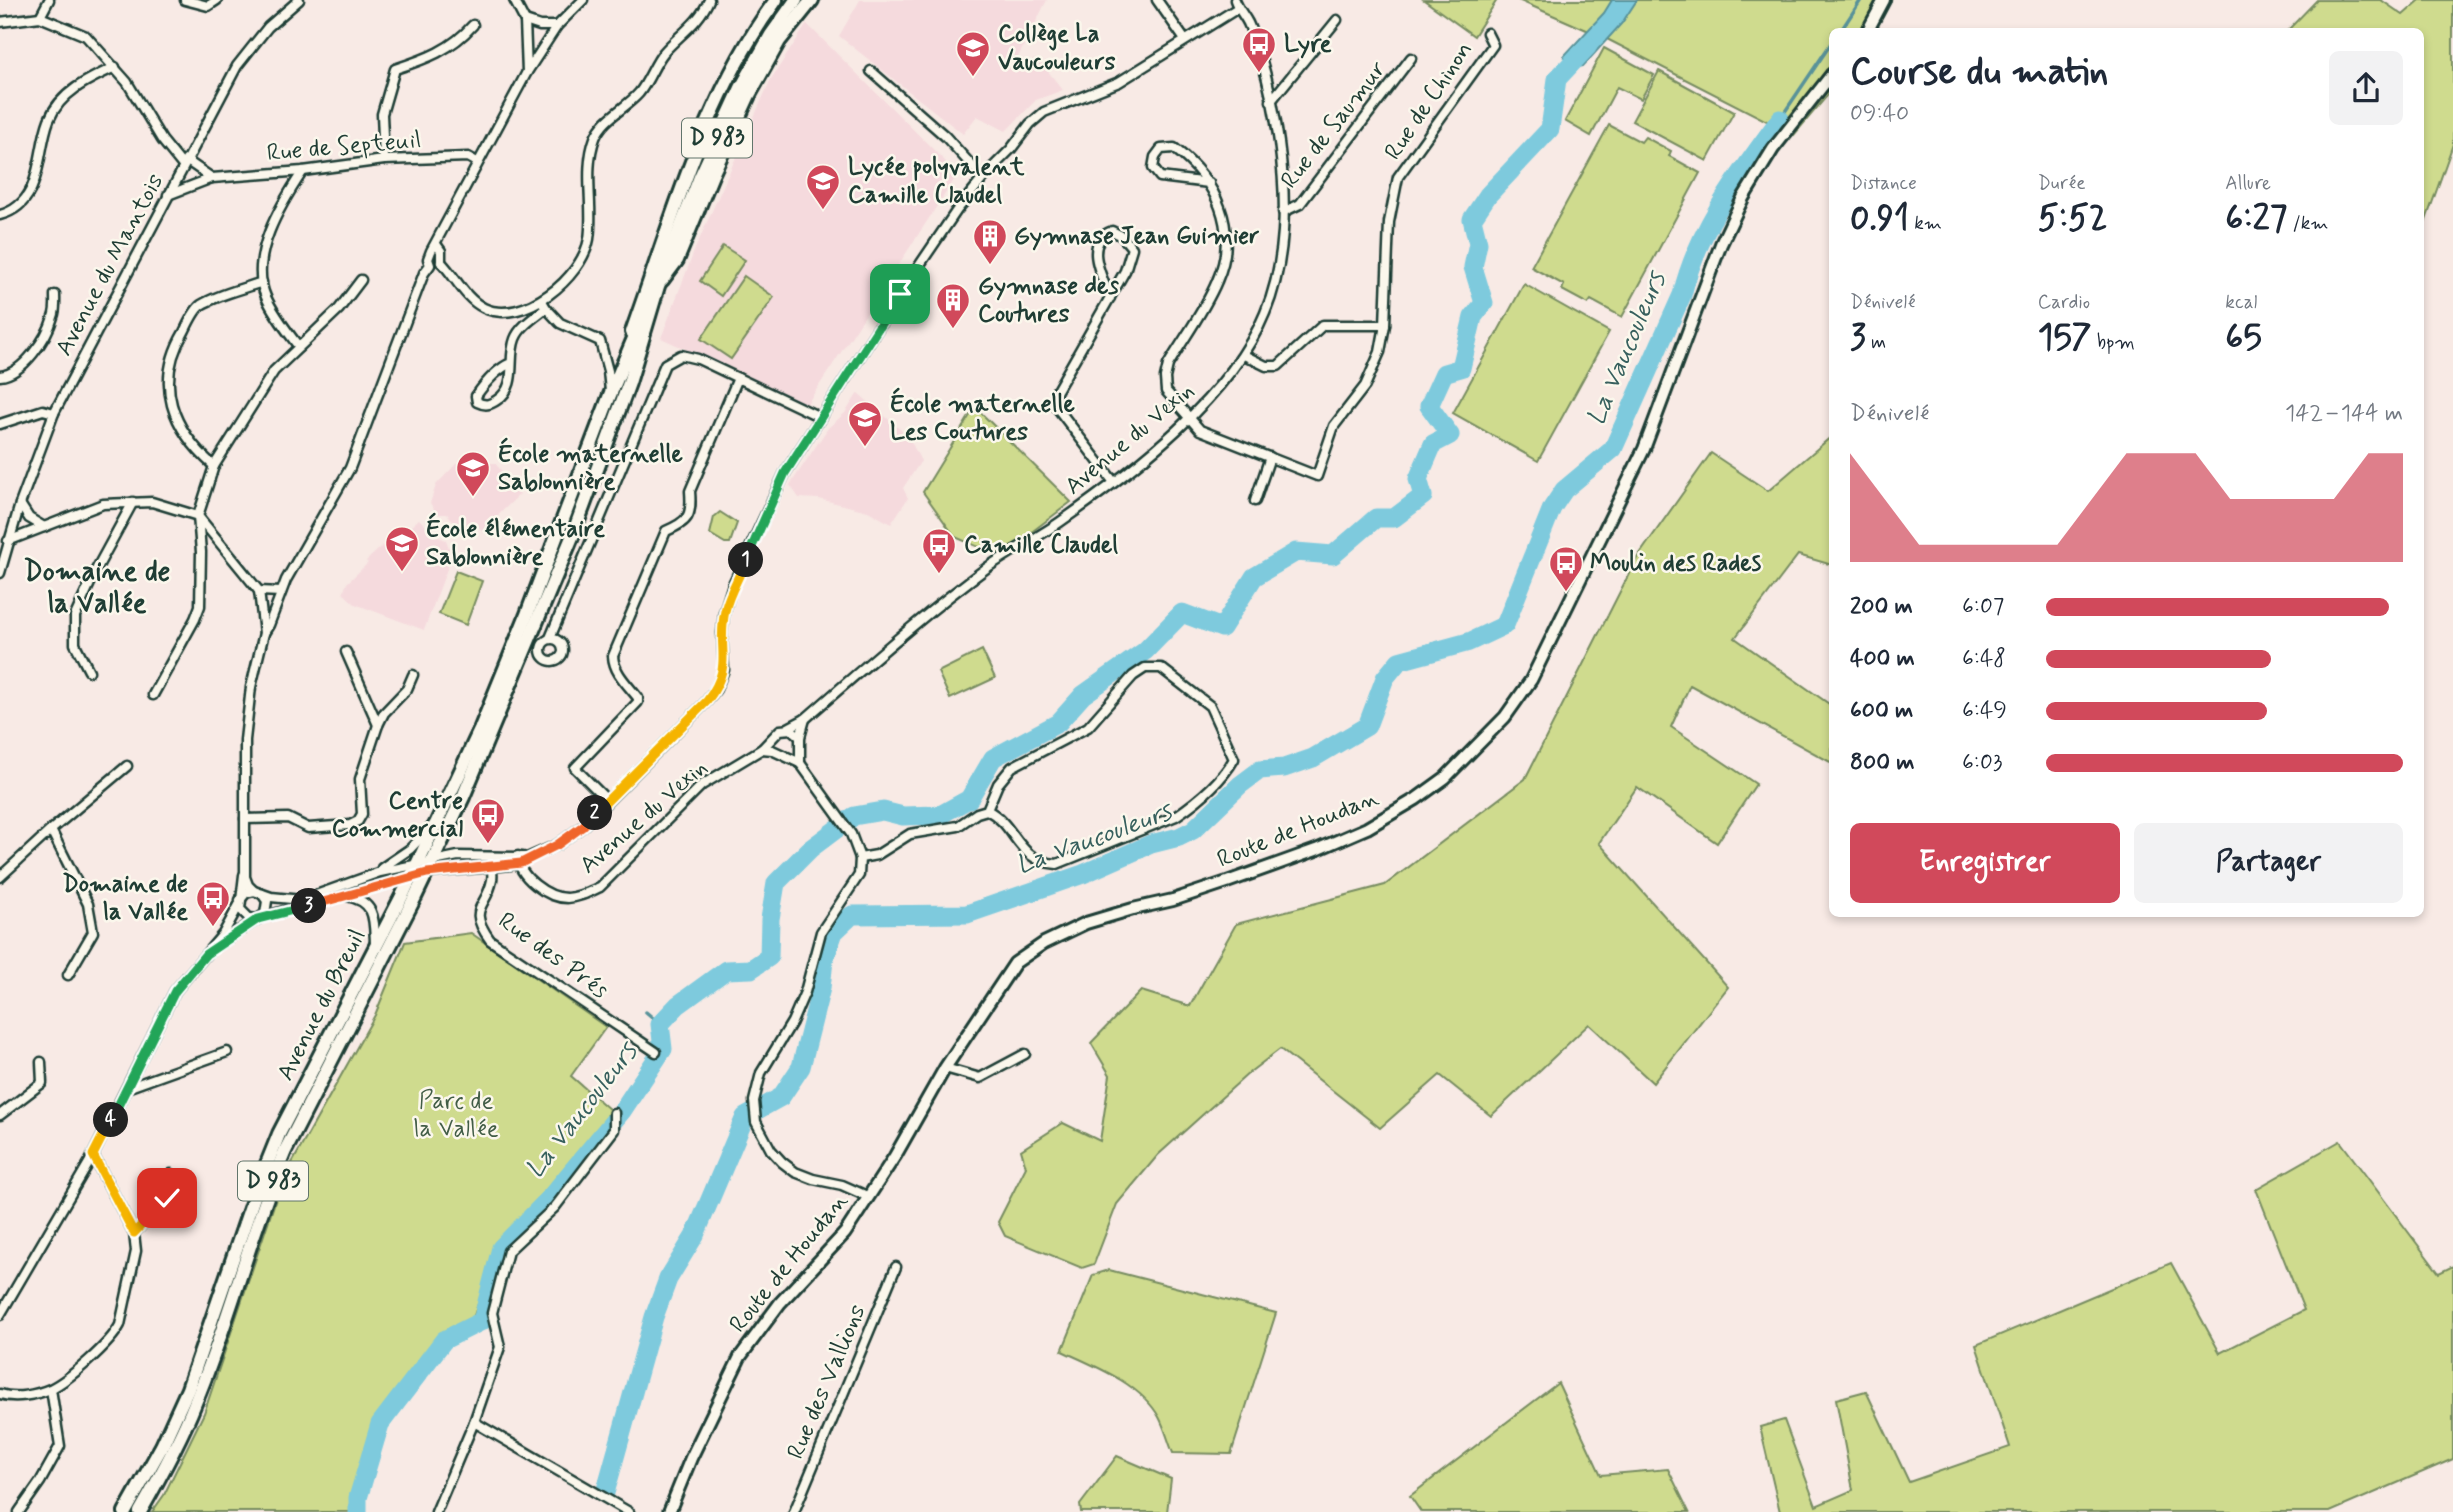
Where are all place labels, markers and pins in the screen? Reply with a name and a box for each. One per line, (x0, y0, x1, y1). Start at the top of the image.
place label: Collège La Vaucouleurs (998, 19, 1116, 78)
bus stop icon: Lyre (1240, 25, 1278, 74)
school or university icon: Collège La Vaucouleurs (954, 29, 992, 78)
place label: Lyre (1284, 29, 1332, 60)
place label: Lycée polyvalent Camille Claudel (848, 152, 1025, 211)
school or university icon: Lycée polyvalent Camille Claudel (804, 162, 842, 211)
building icon: Gymnase Jean Guimier (971, 217, 1009, 266)
place label: Gymnase Jean Guimier (1014, 221, 1259, 252)
pin (870, 264, 930, 324)
place label: Gymnase des Coutures (978, 271, 1119, 330)
building icon: Gymnase des Coutures (934, 281, 972, 330)
place label: École maternelle Les Coutures (890, 387, 1075, 448)
school or university icon: École maternelle Les Coutures (846, 399, 884, 448)
place label: École maternelle Sablonnière (498, 437, 683, 498)
school or university icon: École maternelle Sablonnière (454, 449, 492, 498)
place label: École élémentaire Sablonnière (426, 512, 605, 573)
school or university icon: École élémentaire Sablonnière (383, 524, 421, 573)
bus stop icon: Camille Claudel (920, 526, 958, 575)
place label: Camille Claudel (964, 530, 1118, 561)
pin: 1 (728, 542, 764, 578)
bus stop icon: Moulin des Rades (1547, 544, 1585, 593)
place label: Moulin des Rades (1590, 548, 1762, 579)
place label: Centre Commercial (332, 786, 463, 845)
bus stop icon: Centre Commercial (469, 796, 507, 845)
pin: 2 (578, 796, 612, 830)
place label: Domaine de la Vallée (62, 869, 188, 928)
bus stop icon: Domaine de la Vallée (194, 879, 232, 928)
pin: 3 (292, 888, 326, 923)
pin: 4 (94, 1102, 128, 1138)
pin (137, 1168, 197, 1228)

